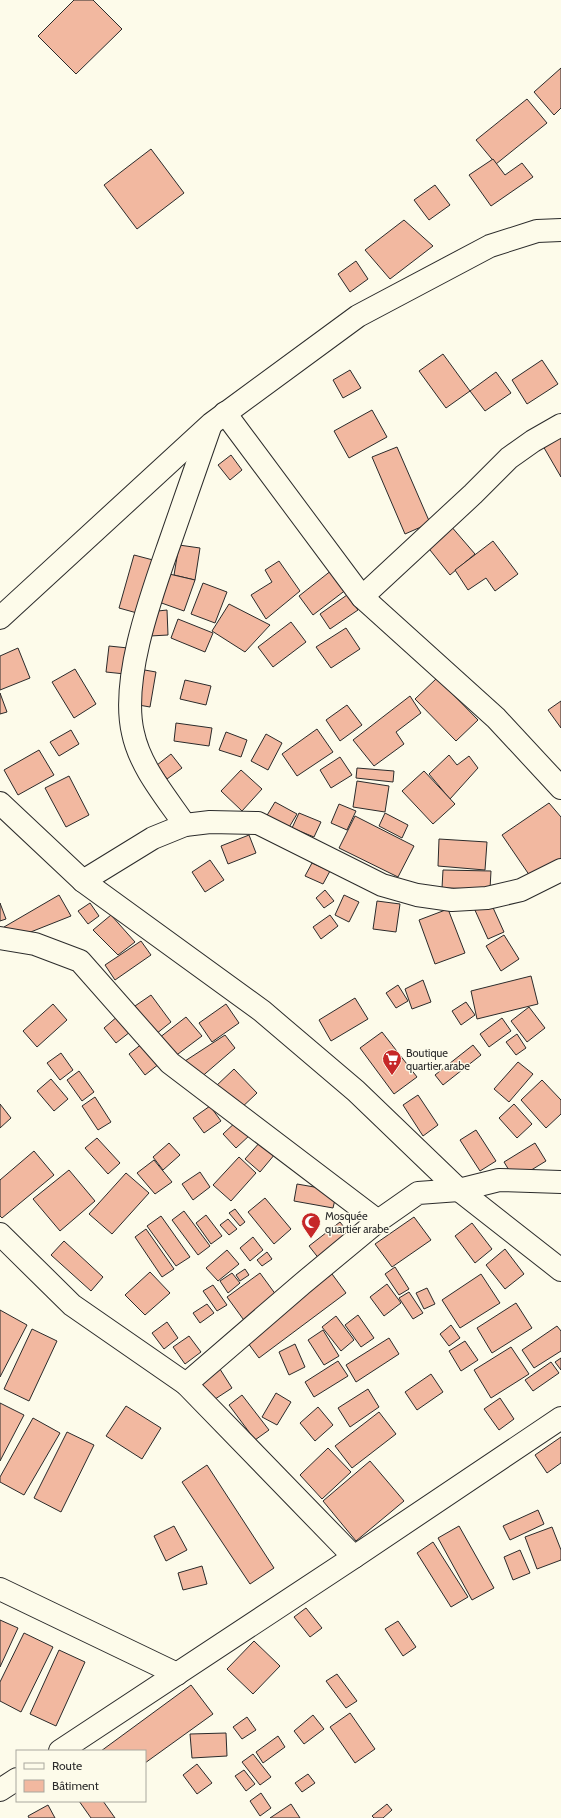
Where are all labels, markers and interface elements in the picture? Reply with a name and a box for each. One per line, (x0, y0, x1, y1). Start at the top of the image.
place label: Boutique quartier arabe (406, 1046, 470, 1073)
supermarket icon: Boutique quartier arabe (381, 1048, 403, 1076)
place label: Mosquée quartier arabe (325, 1209, 389, 1236)
mosque icon: Mosquée quartier arabe (300, 1211, 322, 1239)
legend (16, 1750, 146, 1802)
text: Route (52, 1758, 82, 1773)
text: Bâtiment (52, 1778, 99, 1793)

